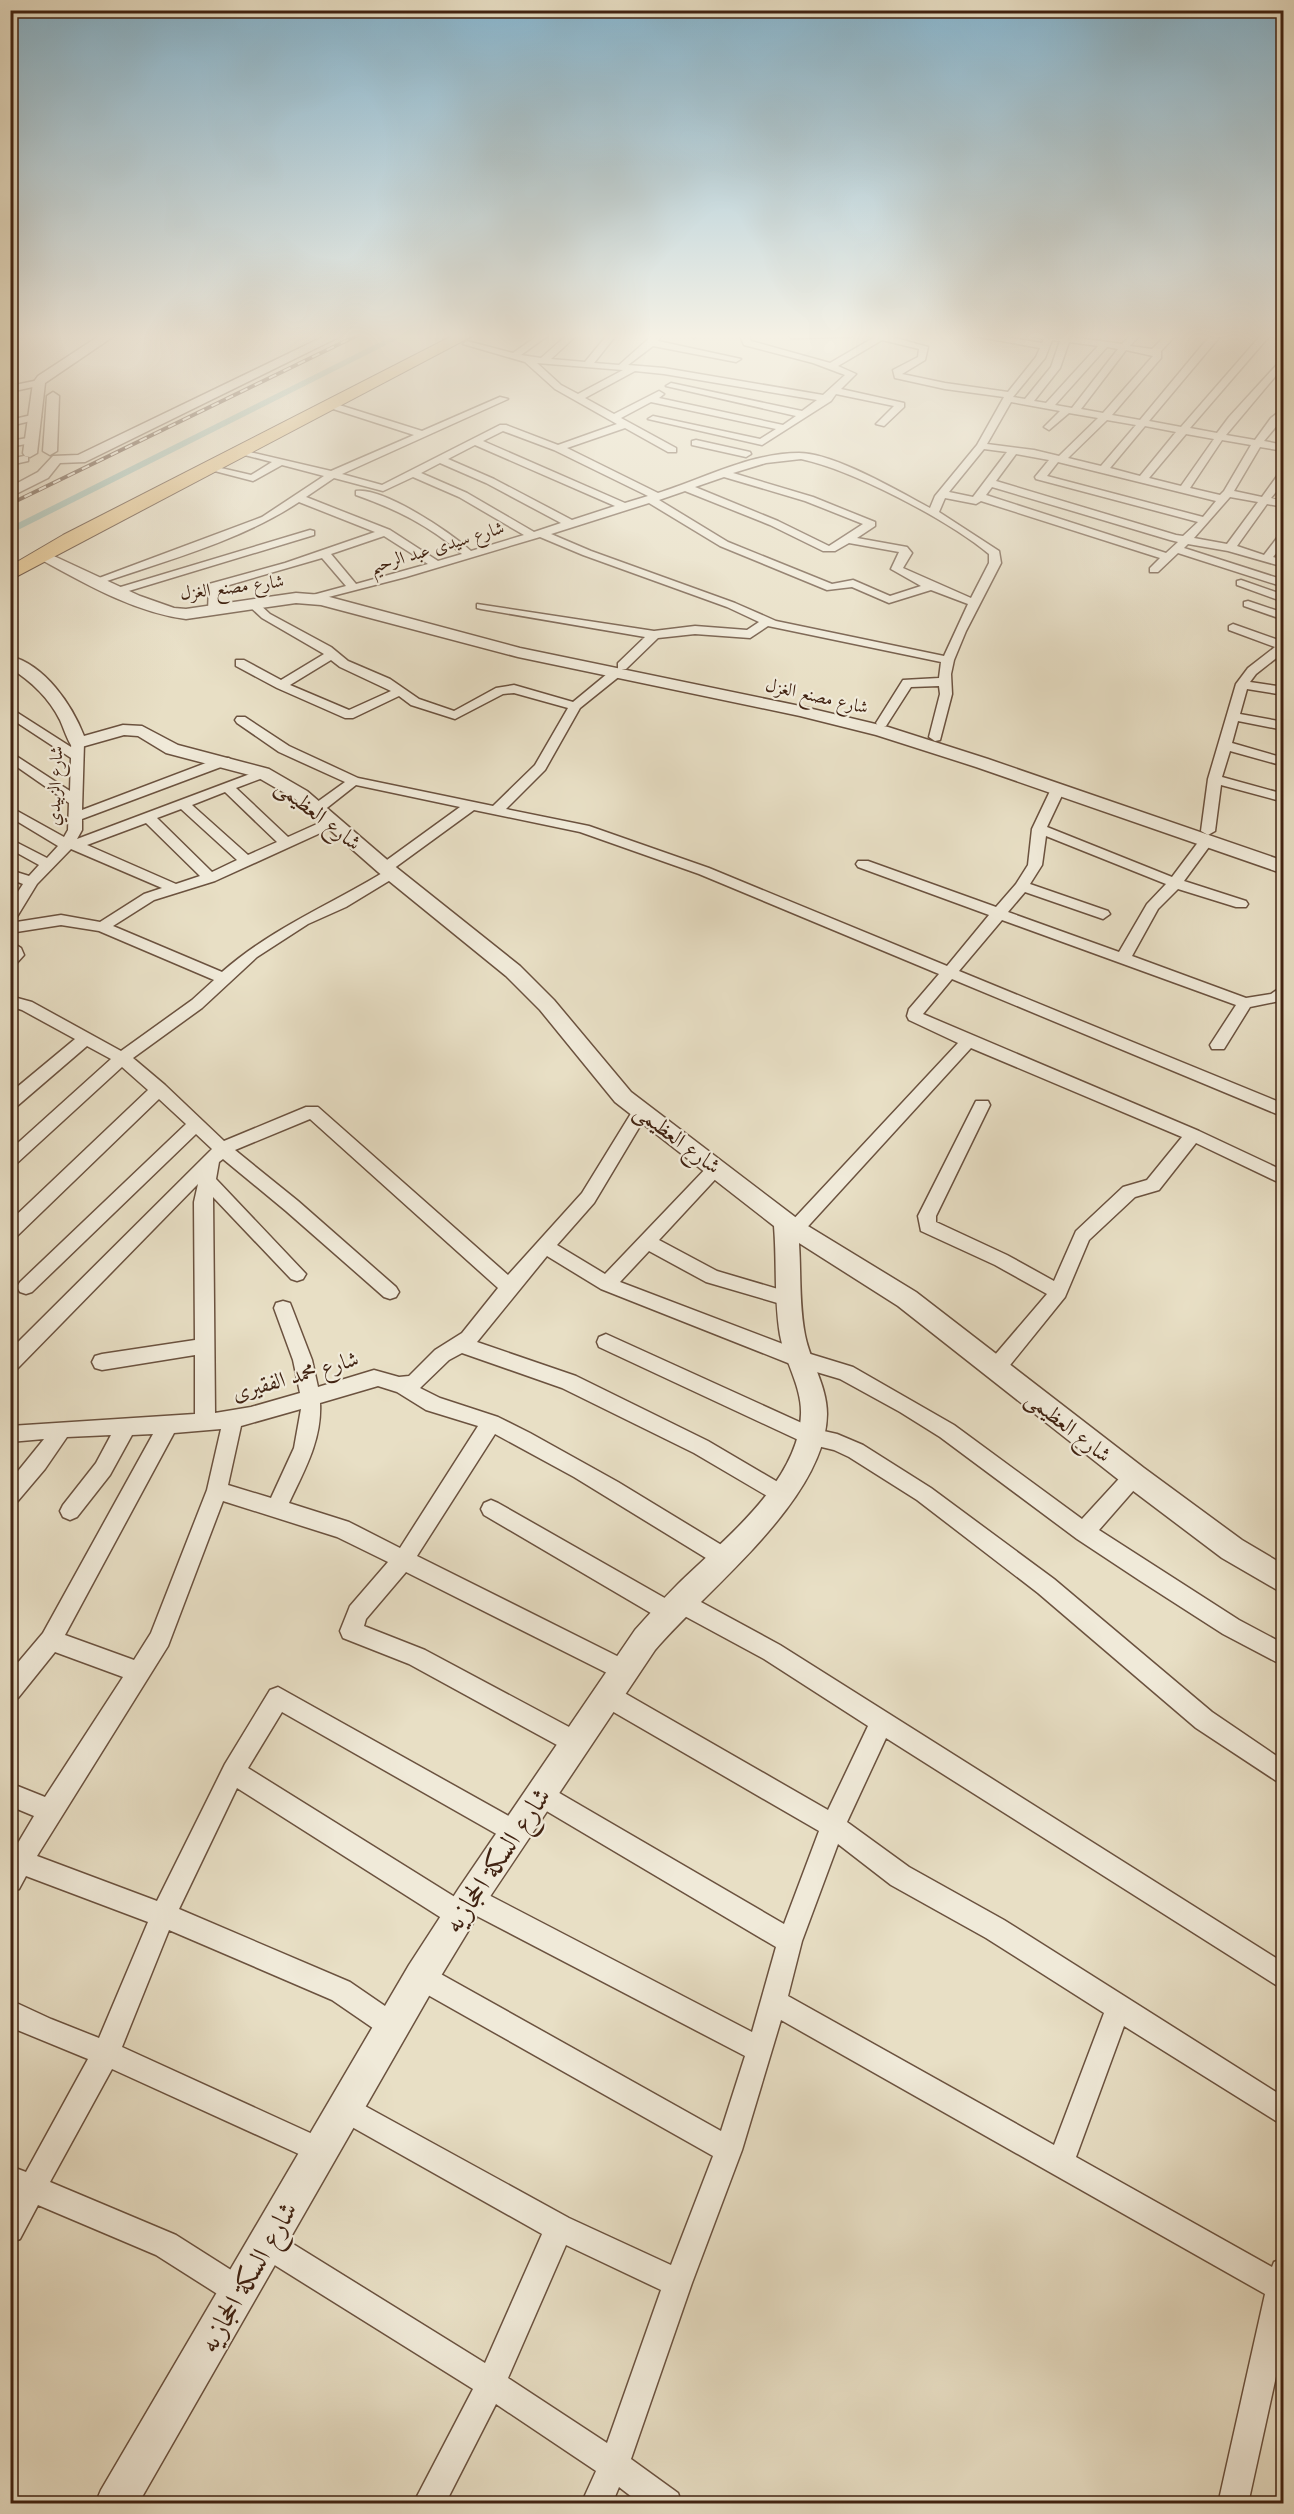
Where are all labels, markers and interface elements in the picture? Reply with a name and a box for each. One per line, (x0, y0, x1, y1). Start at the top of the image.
street label: شارع سيدى عبد الرحيم (367, 515, 509, 585)
street label: شارع مصنع الغزل (178, 569, 286, 609)
street label: شارع مصنع الغزل (762, 673, 871, 723)
street label: شارع الزبيدي (42, 745, 71, 827)
street label: شارع العظيمى (267, 772, 368, 860)
street label: شارع العظيمى (626, 1096, 727, 1184)
street label: شارع محمد الفقيرى (228, 1344, 363, 1411)
street label: شارع العظيمى (1017, 1384, 1118, 1472)
street label: شارع السكة الحجازيه (435, 1780, 562, 1942)
street label: شارع السكة الحجازيه (190, 2195, 309, 2361)

